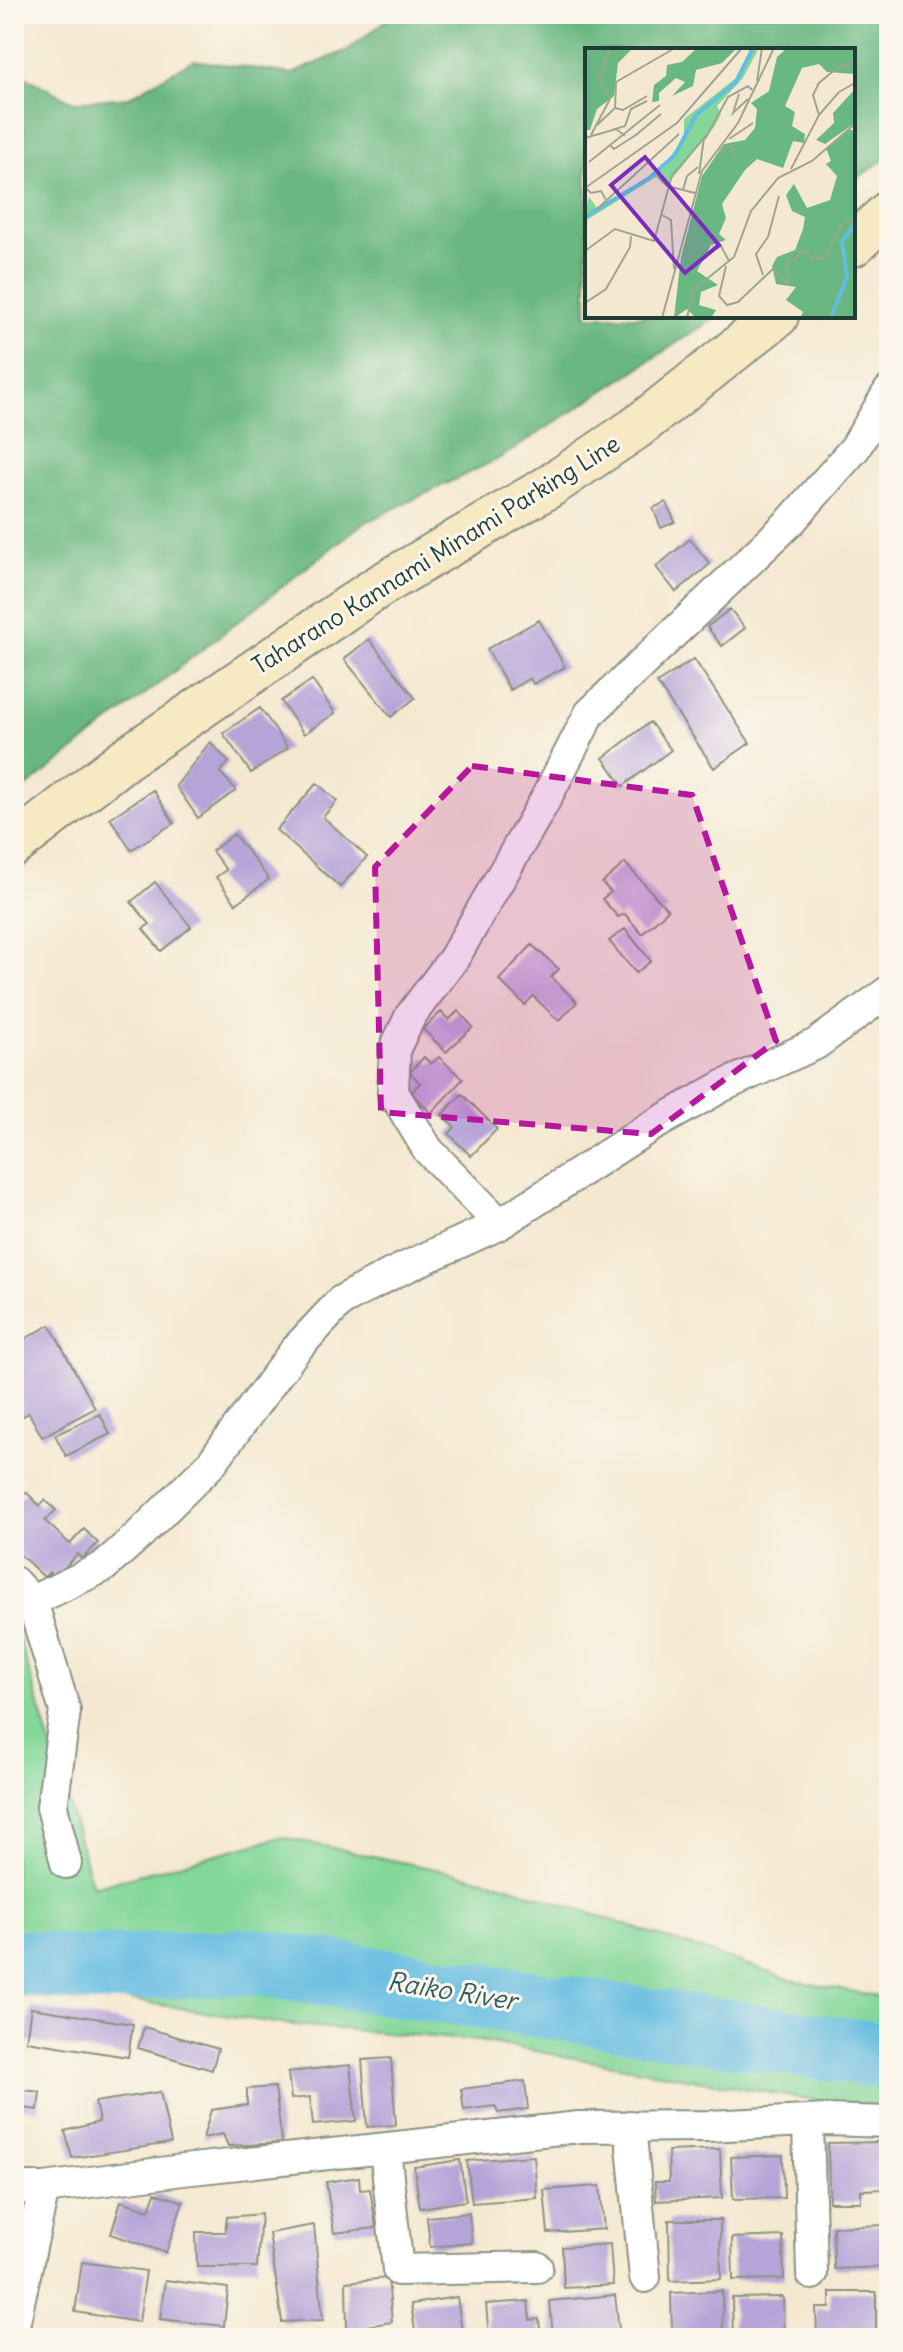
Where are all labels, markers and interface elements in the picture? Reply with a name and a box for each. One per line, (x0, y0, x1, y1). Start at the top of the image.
inset map (585, 48, 855, 318)
street label: Taharano Kannami Minami Parking Line (246, 428, 625, 680)
water label: Raiko River (385, 1964, 522, 2018)

